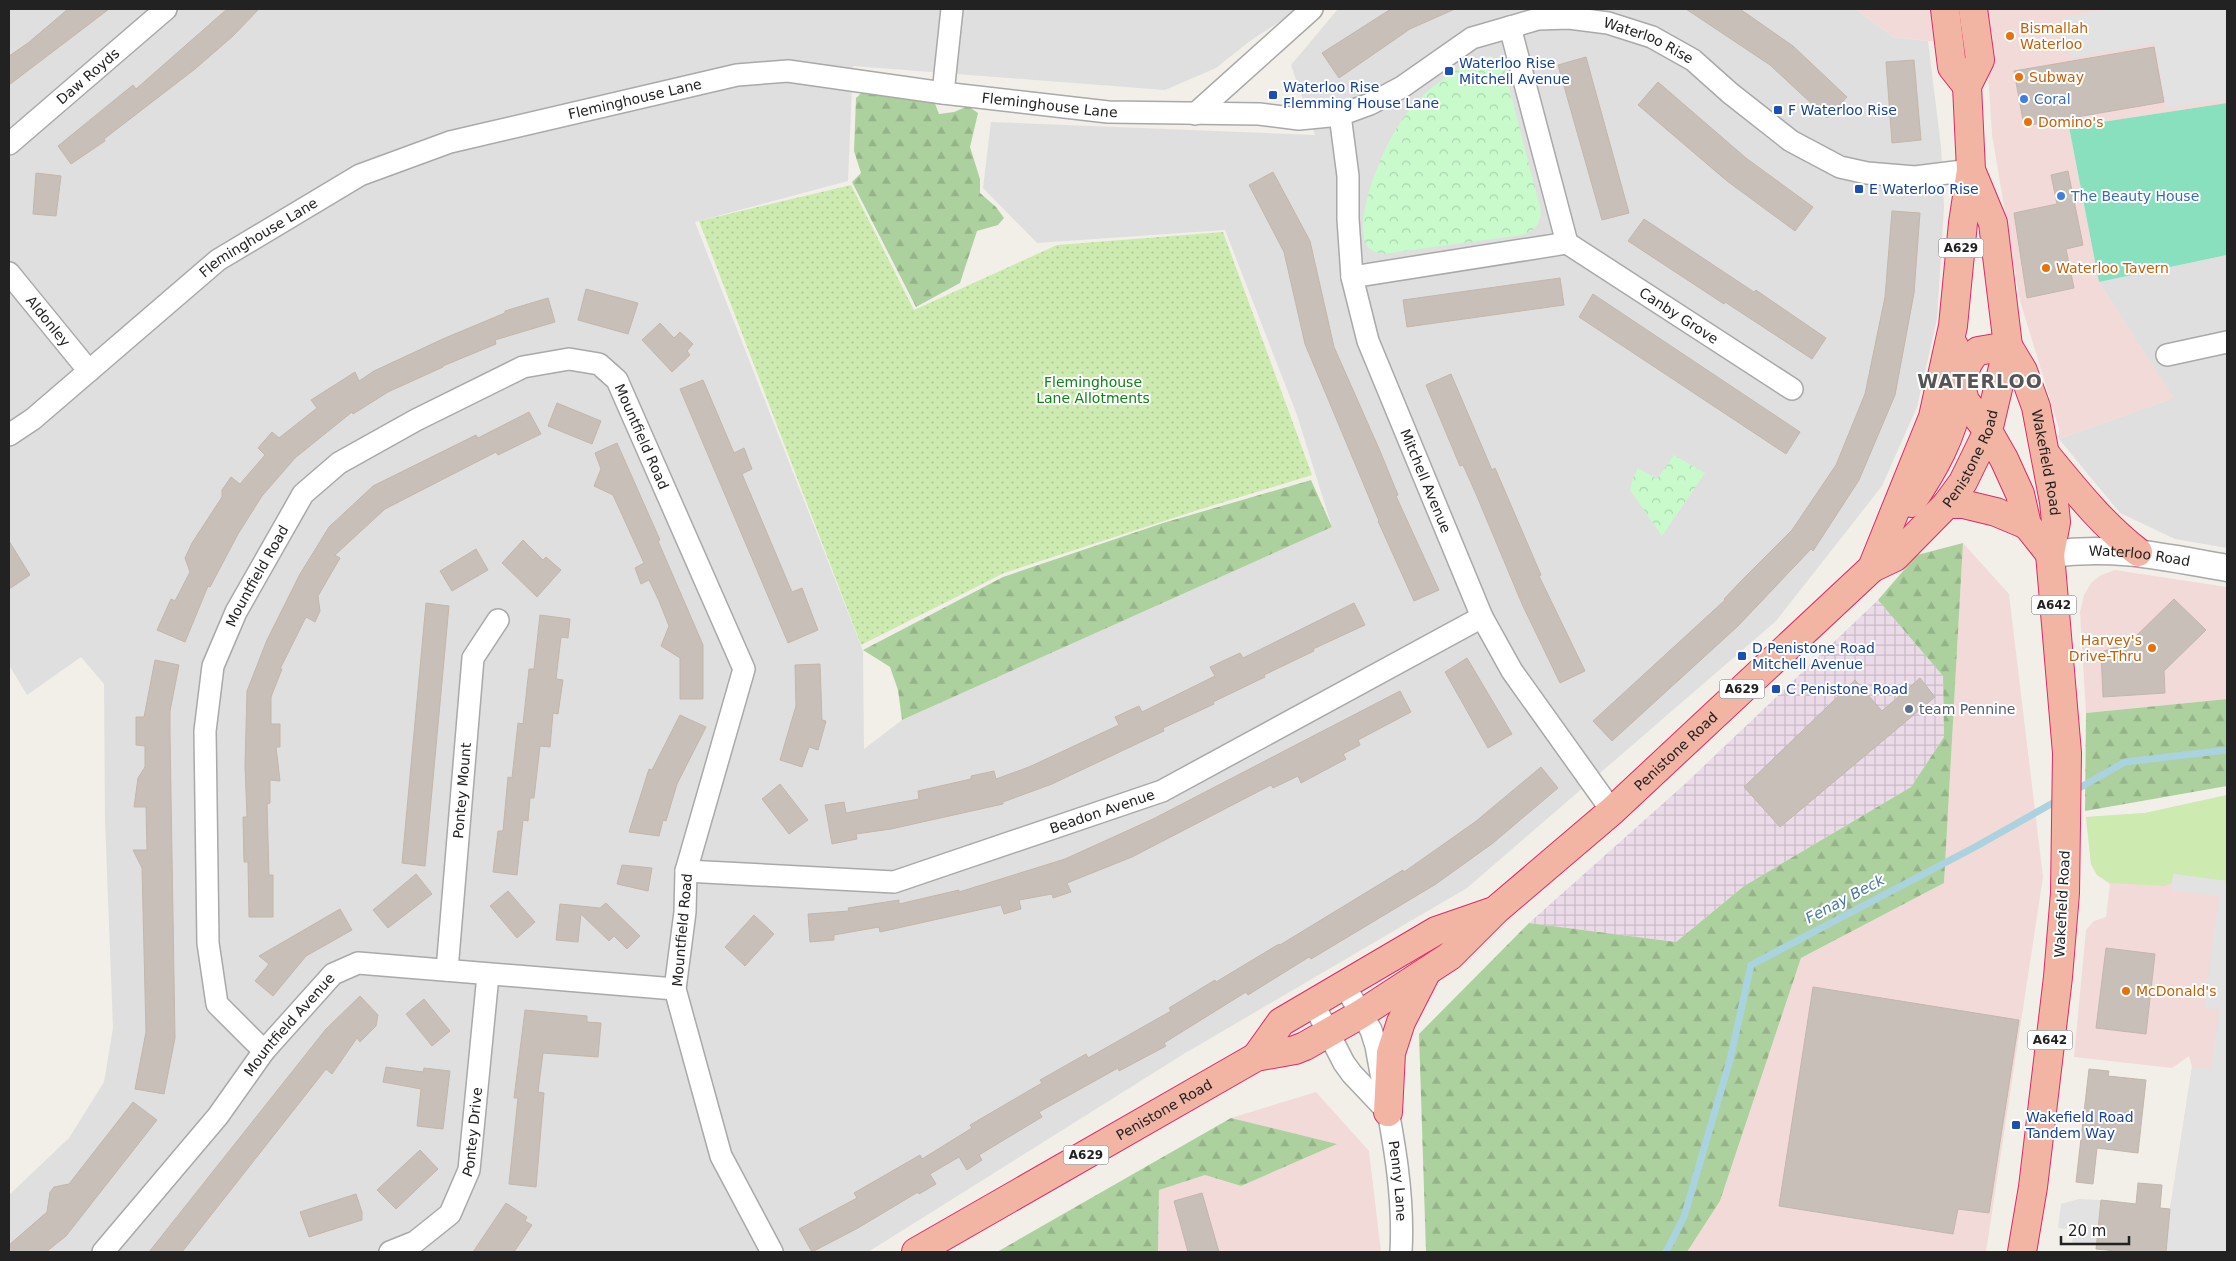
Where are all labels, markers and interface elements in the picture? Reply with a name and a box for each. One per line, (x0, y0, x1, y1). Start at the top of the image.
street label: Waterloo Rise (1602, 14, 1696, 67)
place label: Bismallah Waterloo (2020, 20, 2088, 52)
marker: Bismallah Waterloo (2004, 30, 2016, 42)
street label: Daw Royds (53, 45, 122, 108)
place label: Waterloo Rise Mitchell Avenue (1459, 55, 1570, 87)
marker: Waterloo Rise Mitchell Avenue (1443, 65, 1455, 77)
place label: Subway (2029, 69, 2084, 85)
marker: Subway (2013, 71, 2025, 83)
street label: Fleminghouse Lane (567, 76, 703, 122)
place label: Waterloo Rise Flemming House Lane (1283, 79, 1439, 111)
marker: Waterloo Rise Flemming House Lane (1267, 89, 1279, 101)
street label: Fleminghouse Lane (981, 90, 1118, 120)
place label: Coral (2034, 91, 2071, 107)
marker: Coral (2018, 93, 2030, 105)
place label: F Waterloo Rise (1788, 102, 1897, 118)
marker: F Waterloo Rise (1772, 104, 1784, 116)
place label: Domino's (2038, 114, 2103, 130)
marker: Domino's (2022, 116, 2034, 128)
place label: E Waterloo Rise (1869, 181, 1979, 197)
marker: E Waterloo Rise (1853, 183, 1865, 195)
place label: The Beauty House (2070, 188, 2199, 204)
marker: The Beauty House (2055, 190, 2067, 202)
street label: Fleminghouse Lane (196, 194, 320, 280)
road number: A629 (1938, 238, 1984, 258)
place label: Waterloo Tavern (2056, 260, 2169, 276)
marker: Waterloo Tavern (2040, 262, 2052, 274)
street label: Canby Grove (1636, 284, 1721, 347)
street label: Aldonley (23, 292, 74, 350)
district label: WATERLOO (1917, 370, 2043, 392)
park label: Fleminghouse Lane Allotments (1036, 374, 1150, 406)
street label: Mountfield Road (612, 381, 672, 492)
street label: Penistone Road (1939, 408, 2001, 510)
street label: Wakefield Road (2029, 408, 2063, 516)
street label: Mitchell Avenue (1397, 427, 1454, 535)
street label: Mountfield Road (223, 522, 292, 629)
street label: Waterloo Road (2089, 543, 2192, 569)
road number: A642 (2032, 596, 2076, 614)
place label: Harvey's Drive-Thru (2069, 632, 2142, 664)
place label: D Penistone Road Mitchell Avenue (1752, 640, 1875, 672)
marker: Harvey's Drive-Thru (2146, 642, 2158, 654)
marker: D Penistone Road Mitchell Avenue (1736, 650, 1748, 662)
road number: A629 (1720, 680, 1764, 699)
place label: C Penistone Road (1786, 681, 1908, 697)
marker: C Penistone Road (1770, 683, 1782, 695)
place label: team Pennine (1919, 701, 2015, 717)
marker: team Pennine (1903, 703, 1915, 715)
street label: Penistone Road (1631, 709, 1721, 794)
street label: Pontey Mount (450, 742, 474, 839)
street label: Beadon Avenue (1048, 786, 1157, 837)
street label: Wakefield Road (2051, 850, 2073, 958)
water label: Fenay Beck (1803, 870, 1889, 927)
street label: Mountfield Road (669, 873, 695, 987)
street label: Mountfield Avenue (241, 970, 338, 1079)
place label: McDonald's (2136, 983, 2217, 999)
marker: McDonald's (2120, 985, 2132, 997)
road number: A642 (2028, 1030, 2072, 1050)
street label: Penistone Road (1113, 1076, 1215, 1143)
street label: Pontey Drive (459, 1086, 485, 1179)
place label: Wakefield Road Tandem Way (2025, 1109, 2134, 1141)
marker: Wakefield Road Tandem Way (2010, 1119, 2022, 1131)
street label: Penny Lane (1385, 1139, 1410, 1221)
road number: A629 (1064, 1146, 1108, 1164)
scale bar (2061, 1214, 2128, 1246)
text: 20 m (2068, 1222, 2106, 1240)

